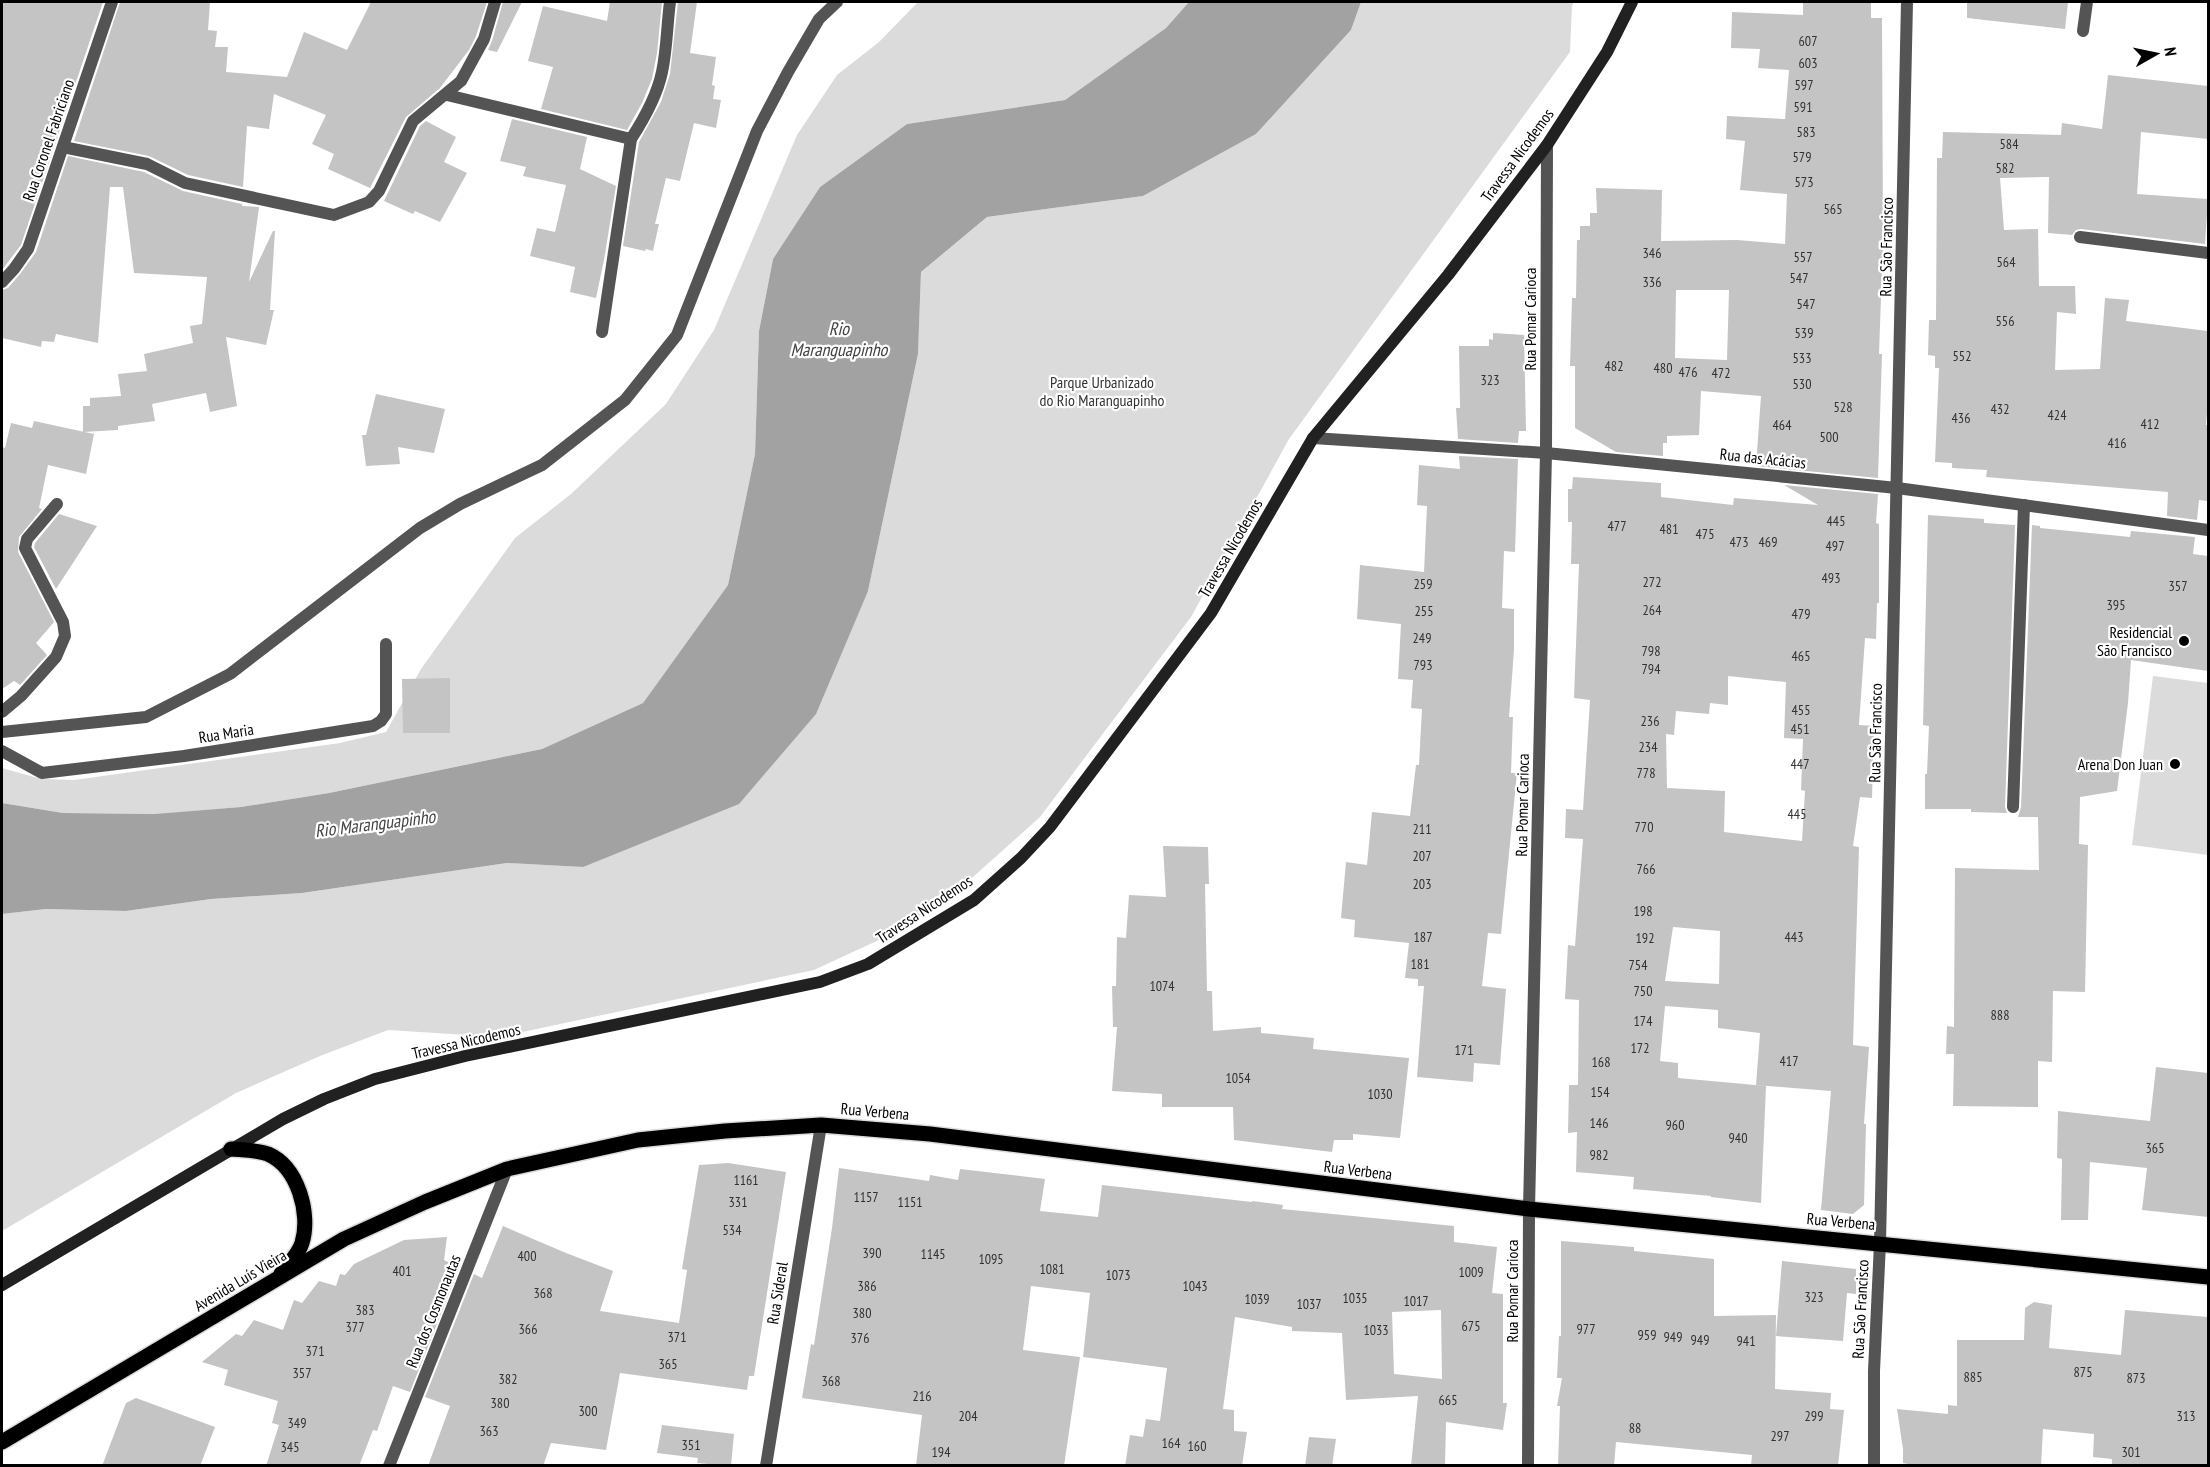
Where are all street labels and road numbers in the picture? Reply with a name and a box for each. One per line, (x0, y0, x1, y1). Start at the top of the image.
street label: Rua Coronel Fabriciano (18, 76, 78, 204)
street label: Travessa Nicodemos (1476, 104, 1558, 206)
street label: Rua São Francisco (1875, 197, 1897, 297)
street label: Rua Pomar Carioca (1520, 267, 1540, 371)
street label: Rua das Acácias (1719, 444, 1807, 472)
street label: Travessa Nicodemos (1194, 495, 1266, 601)
street label: Rua São Francisco (1864, 683, 1886, 783)
street label: Rua Maria (197, 719, 255, 747)
street label: Rua Pomar Carioca (1511, 753, 1533, 857)
street label: Travessa Nicodemos (872, 870, 976, 948)
street label: Travessa Nicodemos (410, 1019, 522, 1063)
street label: Rua Verbena (840, 1098, 910, 1124)
street label: Rua Verbena (1323, 1156, 1393, 1184)
street label: Rua Verbena (1806, 1208, 1876, 1234)
street label: Rua Pomar Carioca (1502, 1239, 1522, 1343)
street label: Avenida Luís Vieira (190, 1245, 290, 1315)
street label: Rua dos Cosmonautas (401, 1252, 465, 1370)
street label: Rua São Francisco (1847, 1259, 1873, 1359)
street label: Rua Sideral (762, 1260, 792, 1326)

